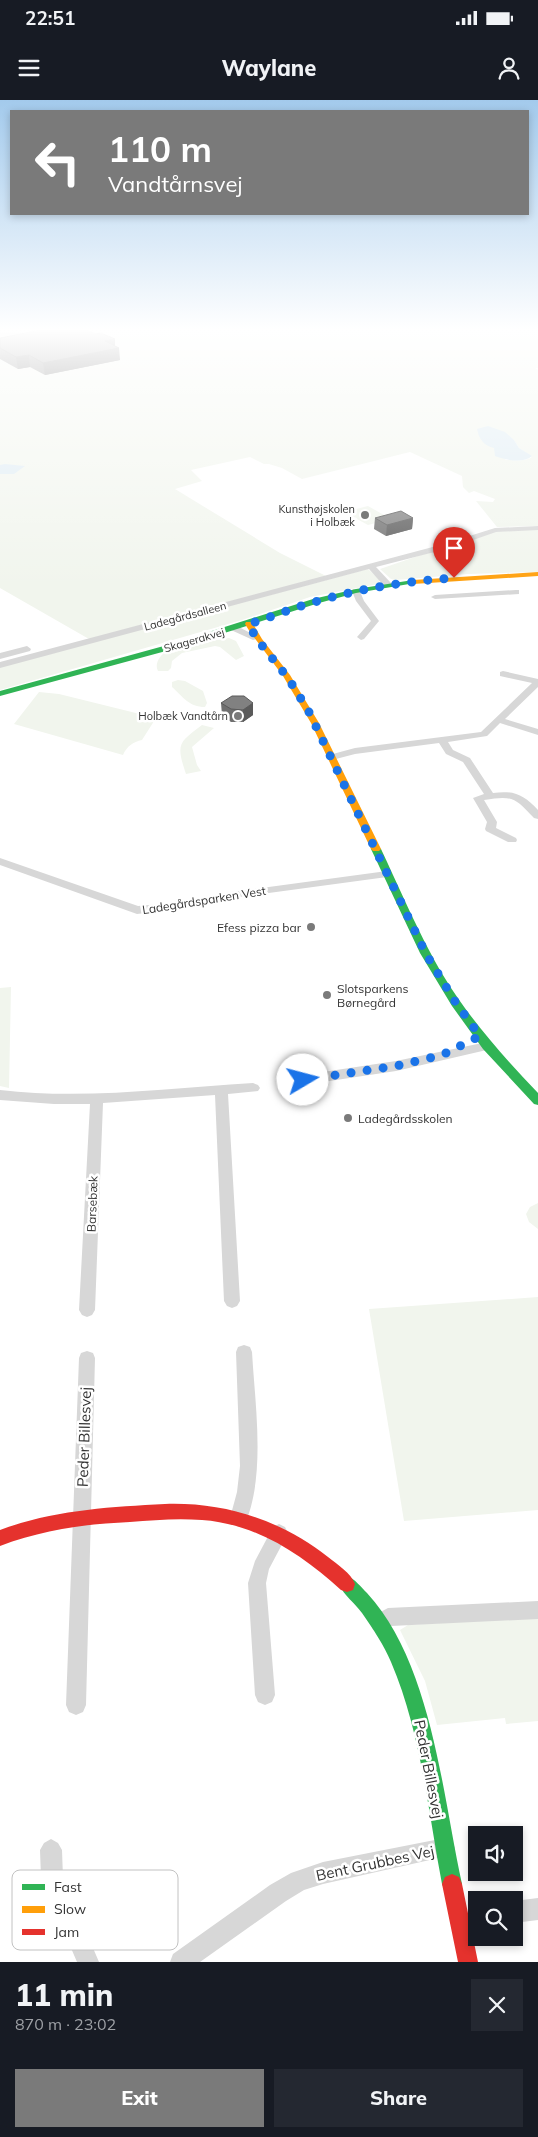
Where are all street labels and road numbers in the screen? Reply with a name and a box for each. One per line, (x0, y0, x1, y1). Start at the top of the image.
street label: Ladegårdsalleen (142, 598, 228, 634)
street label: Skagerakvej (162, 625, 226, 655)
street label: Ladegårdsparken Vest (141, 883, 267, 917)
street label: Barsebæk (84, 1175, 101, 1232)
street label: Peder Billesvej (73, 1387, 95, 1487)
street label: Peder Billesvej (410, 1718, 448, 1820)
street label: Bent Grubbes Vej (314, 1841, 436, 1885)

